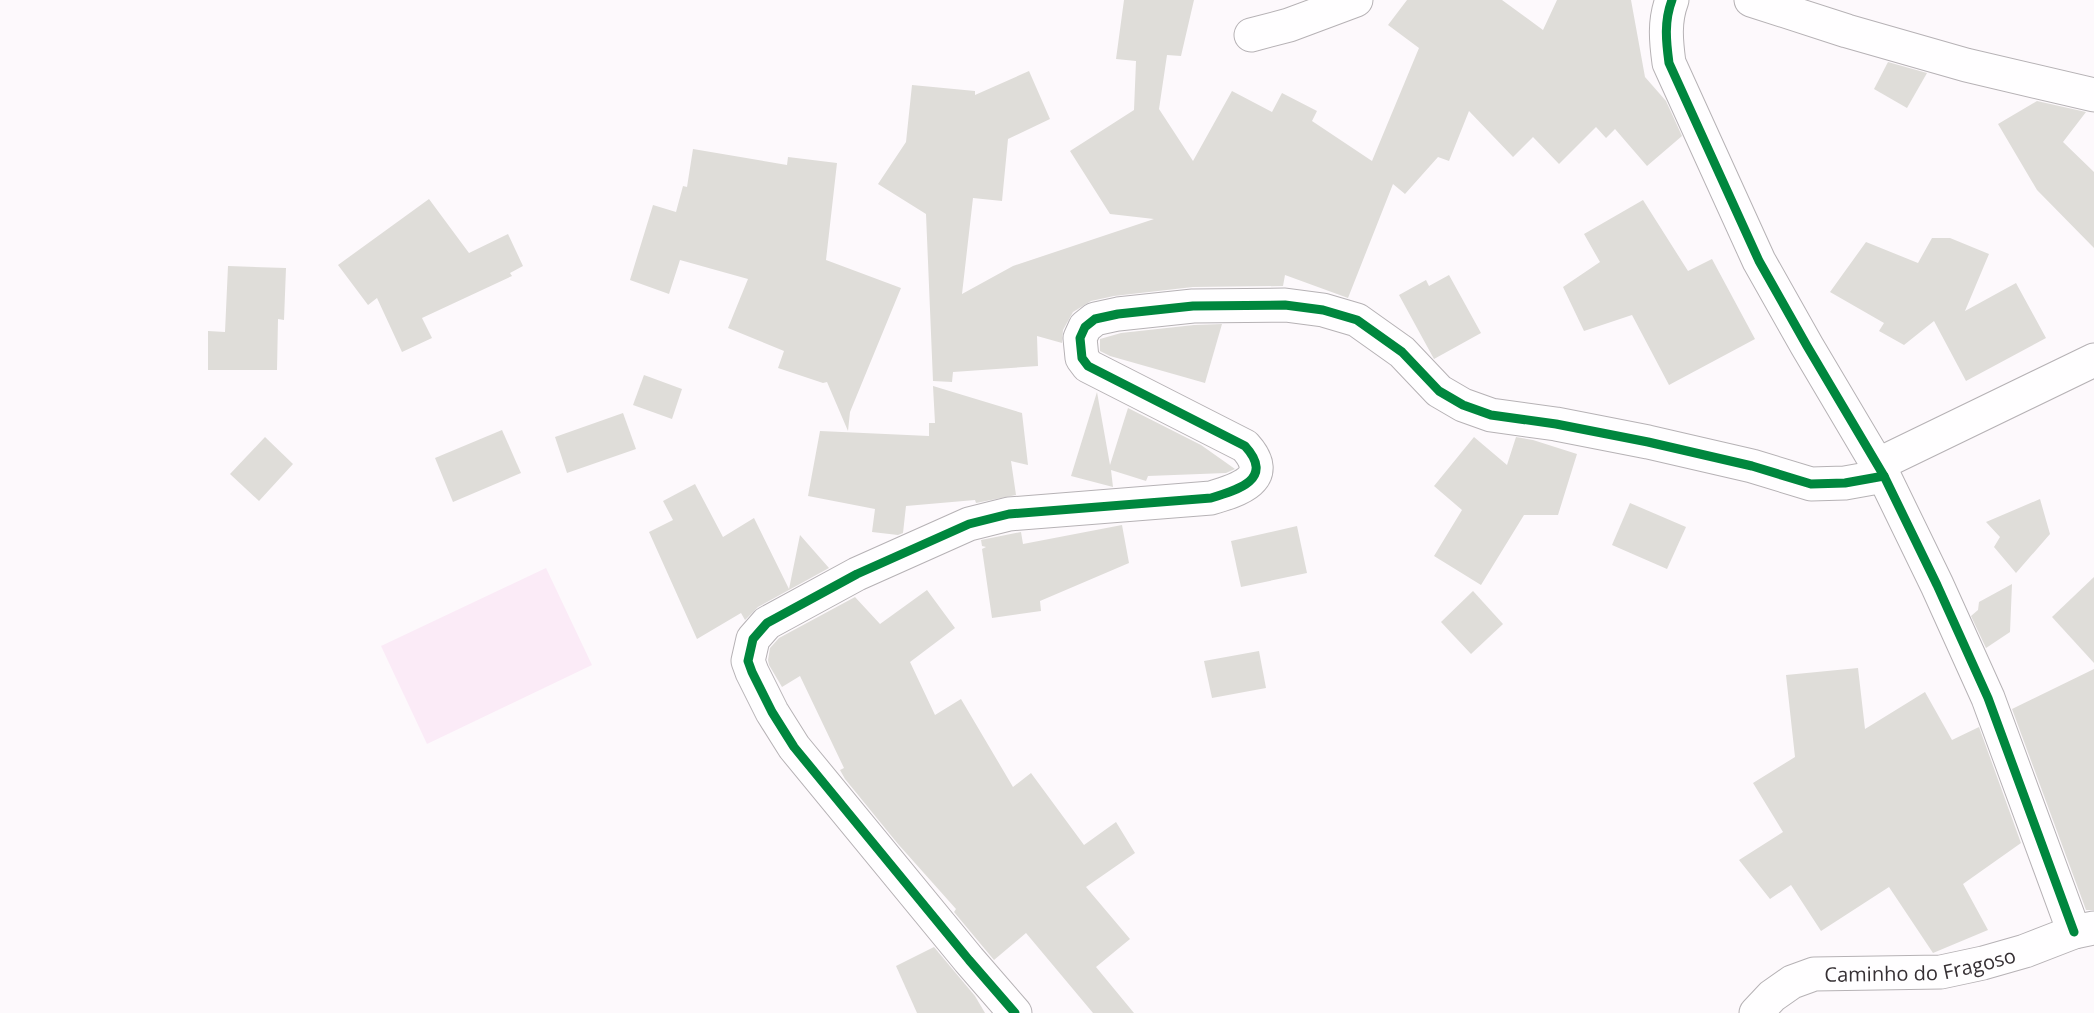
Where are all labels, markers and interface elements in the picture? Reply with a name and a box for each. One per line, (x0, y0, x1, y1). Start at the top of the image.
street label: Caminho do Fragoso (1824, 941, 2019, 987)

